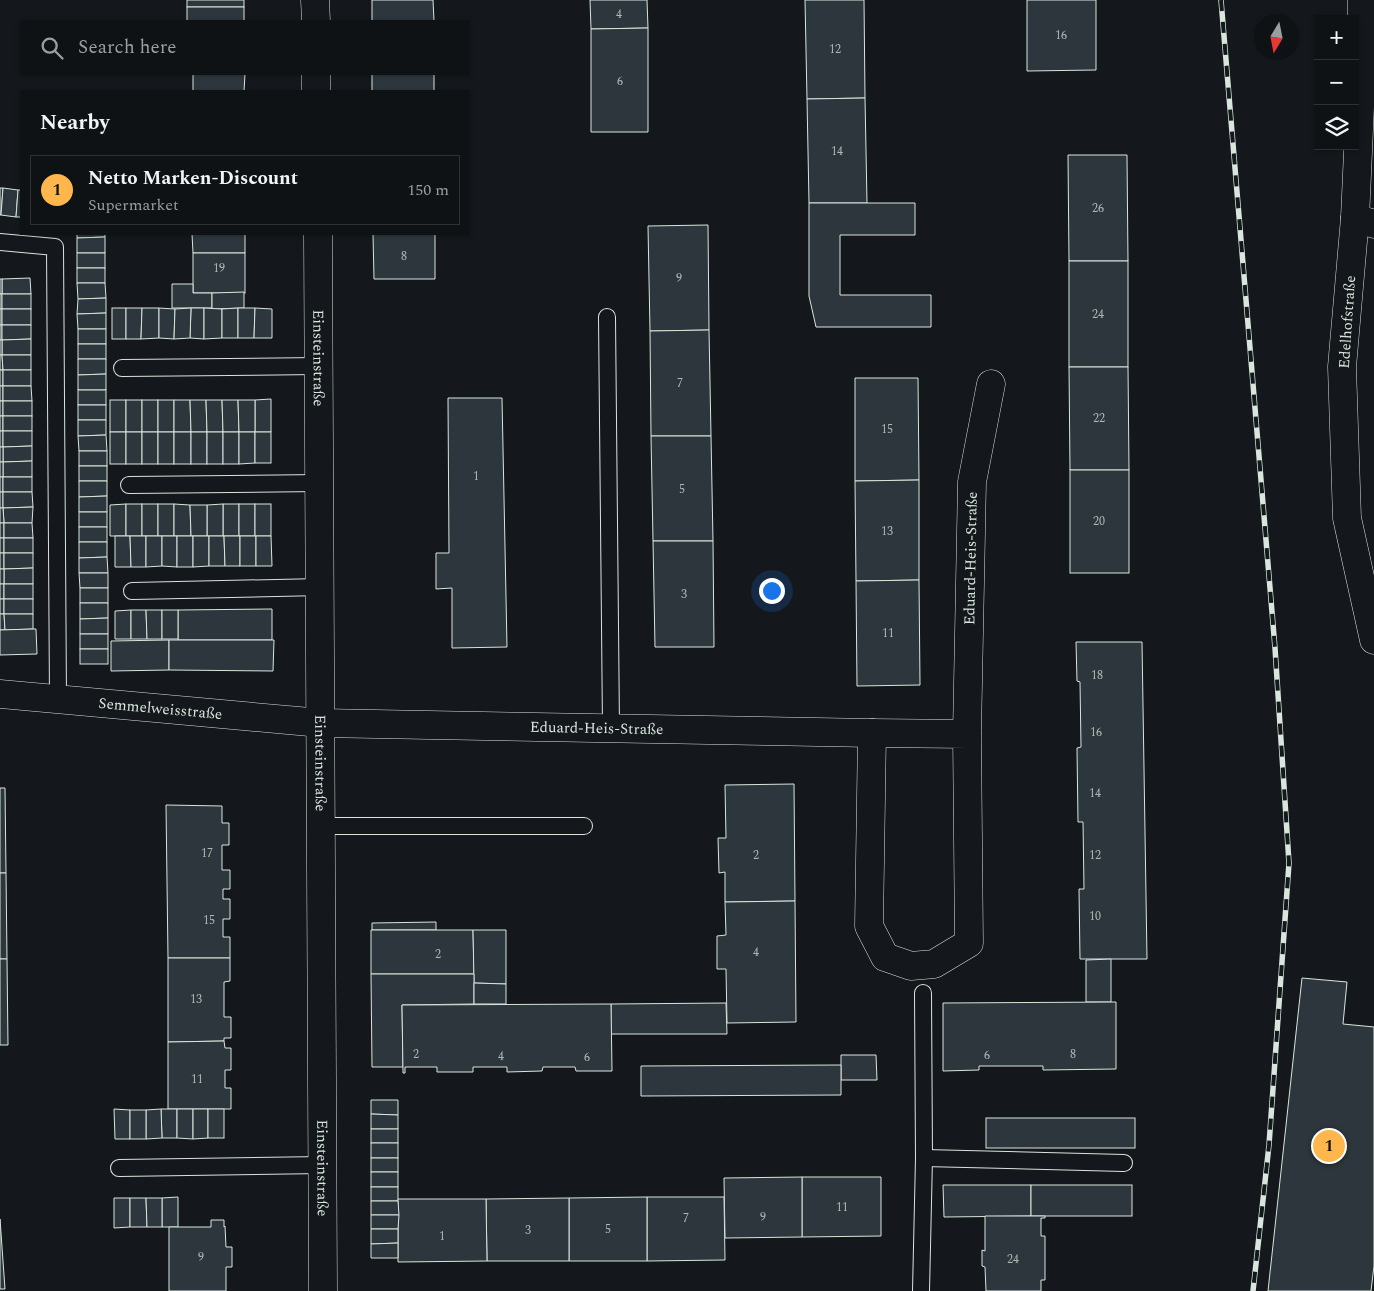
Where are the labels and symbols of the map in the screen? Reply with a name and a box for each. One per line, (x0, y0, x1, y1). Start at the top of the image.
house number: 4 (616, 5, 622, 24)
north arrow (1254, 15, 1299, 60)
house number: 16 (1055, 26, 1067, 45)
house number: 12 (829, 40, 841, 59)
house number: 6 (617, 72, 623, 91)
house number: 14 (831, 142, 843, 161)
house number: 26 (1092, 199, 1104, 218)
house number: 8 (401, 247, 407, 266)
house number: 19 (213, 259, 225, 278)
house number: 9 (676, 269, 682, 288)
street label: Edelhofstraße (1333, 275, 1362, 369)
house number: 24 (1092, 305, 1104, 324)
street label: Einsteinstraße (306, 309, 330, 407)
house number: 7 (677, 374, 683, 393)
house number: 22 (1093, 409, 1105, 428)
house number: 15 (881, 420, 893, 439)
house number: 1 (473, 467, 479, 486)
house number: 5 (679, 480, 685, 499)
street label: Eduard-Heis-Straße (958, 491, 984, 625)
house number: 20 (1093, 512, 1105, 531)
house number: 13 (881, 522, 893, 541)
your location (759, 578, 785, 604)
house number: 3 (681, 585, 687, 604)
house number: 11 (882, 624, 894, 643)
house number: 18 (1091, 666, 1103, 685)
street label: Semmelweisstraße (97, 692, 223, 726)
street label: Einsteinstraße (308, 714, 332, 812)
street label: Eduard-Heis-Straße (530, 716, 664, 741)
house number: 16 (1090, 723, 1102, 742)
house number: 14 (1089, 784, 1101, 803)
house number: 17 (201, 844, 213, 863)
house number: 2 (753, 846, 759, 865)
house number: 12 (1089, 846, 1101, 865)
house number: 10 (1089, 907, 1101, 926)
house number: 15 (203, 911, 215, 930)
house number: 4 (753, 943, 759, 962)
house number: 2 (435, 945, 441, 964)
house number: 13 (190, 990, 202, 1009)
house number: 2 (413, 1045, 419, 1064)
house number: 8 (1070, 1045, 1076, 1064)
house number: 6 (984, 1046, 990, 1065)
house number: 4 (498, 1047, 504, 1066)
house number: 6 (584, 1048, 590, 1067)
house number: 11 (191, 1070, 203, 1089)
street label: Einsteinstraße (310, 1119, 334, 1217)
pin: 1 (1313, 1127, 1345, 1165)
house number: 11 (836, 1198, 848, 1217)
house number: 9 (760, 1208, 766, 1227)
house number: 7 (683, 1209, 689, 1228)
house number: 5 (605, 1220, 611, 1239)
house number: 3 (525, 1221, 531, 1240)
house number: 1 (439, 1227, 445, 1246)
house number: 9 (198, 1248, 204, 1267)
house number: 24 (1007, 1250, 1019, 1269)

